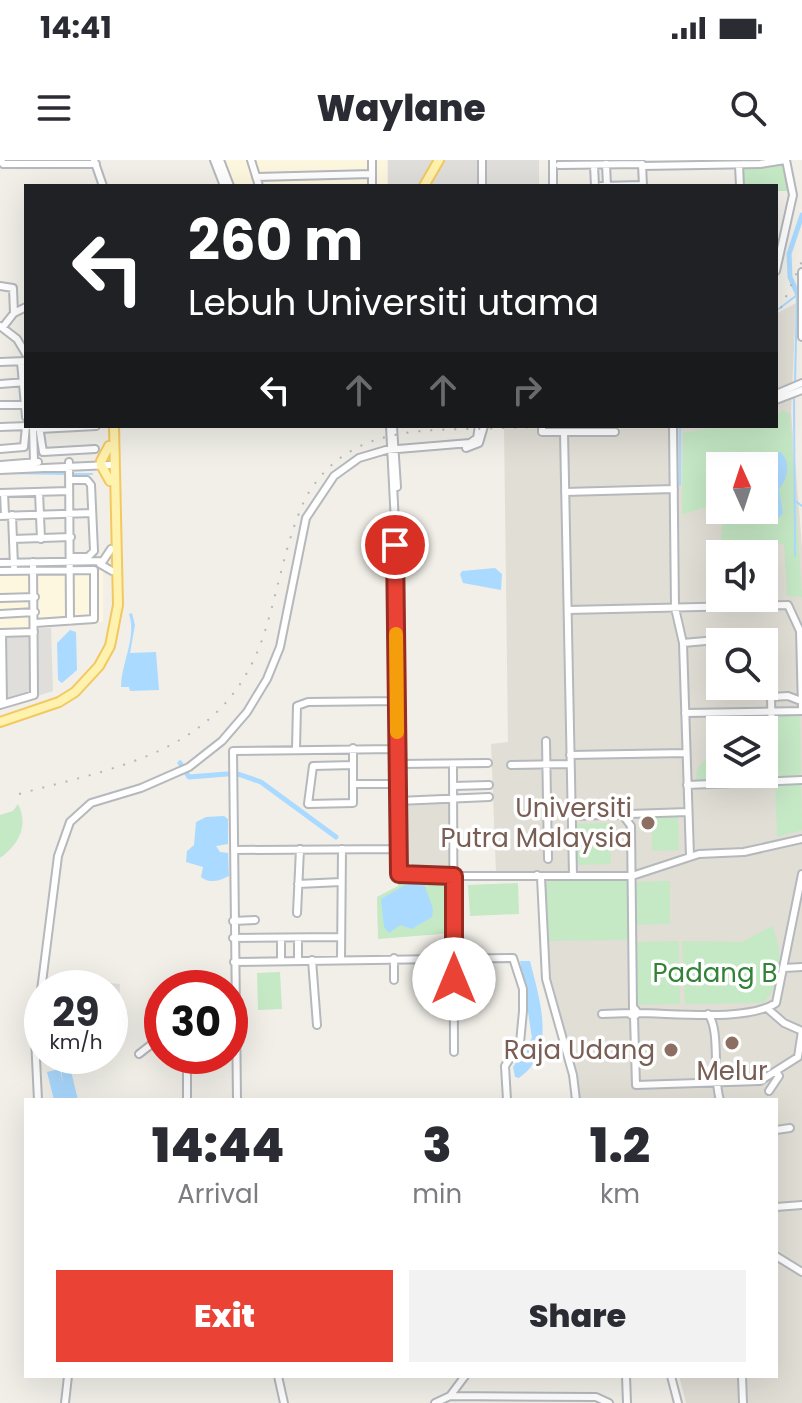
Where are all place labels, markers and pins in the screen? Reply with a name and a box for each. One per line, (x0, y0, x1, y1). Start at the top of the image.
pin (361, 511, 429, 579)
place label: Universiti Putra Malaysia (441, 790, 632, 856)
marker: Universiti Putra Malaysia (639, 814, 657, 832)
place label: Raja Udang (504, 1032, 655, 1068)
marker: Melur (723, 1034, 741, 1052)
marker: Raja Udang (662, 1041, 680, 1059)
place label: Melur (696, 1053, 768, 1089)

